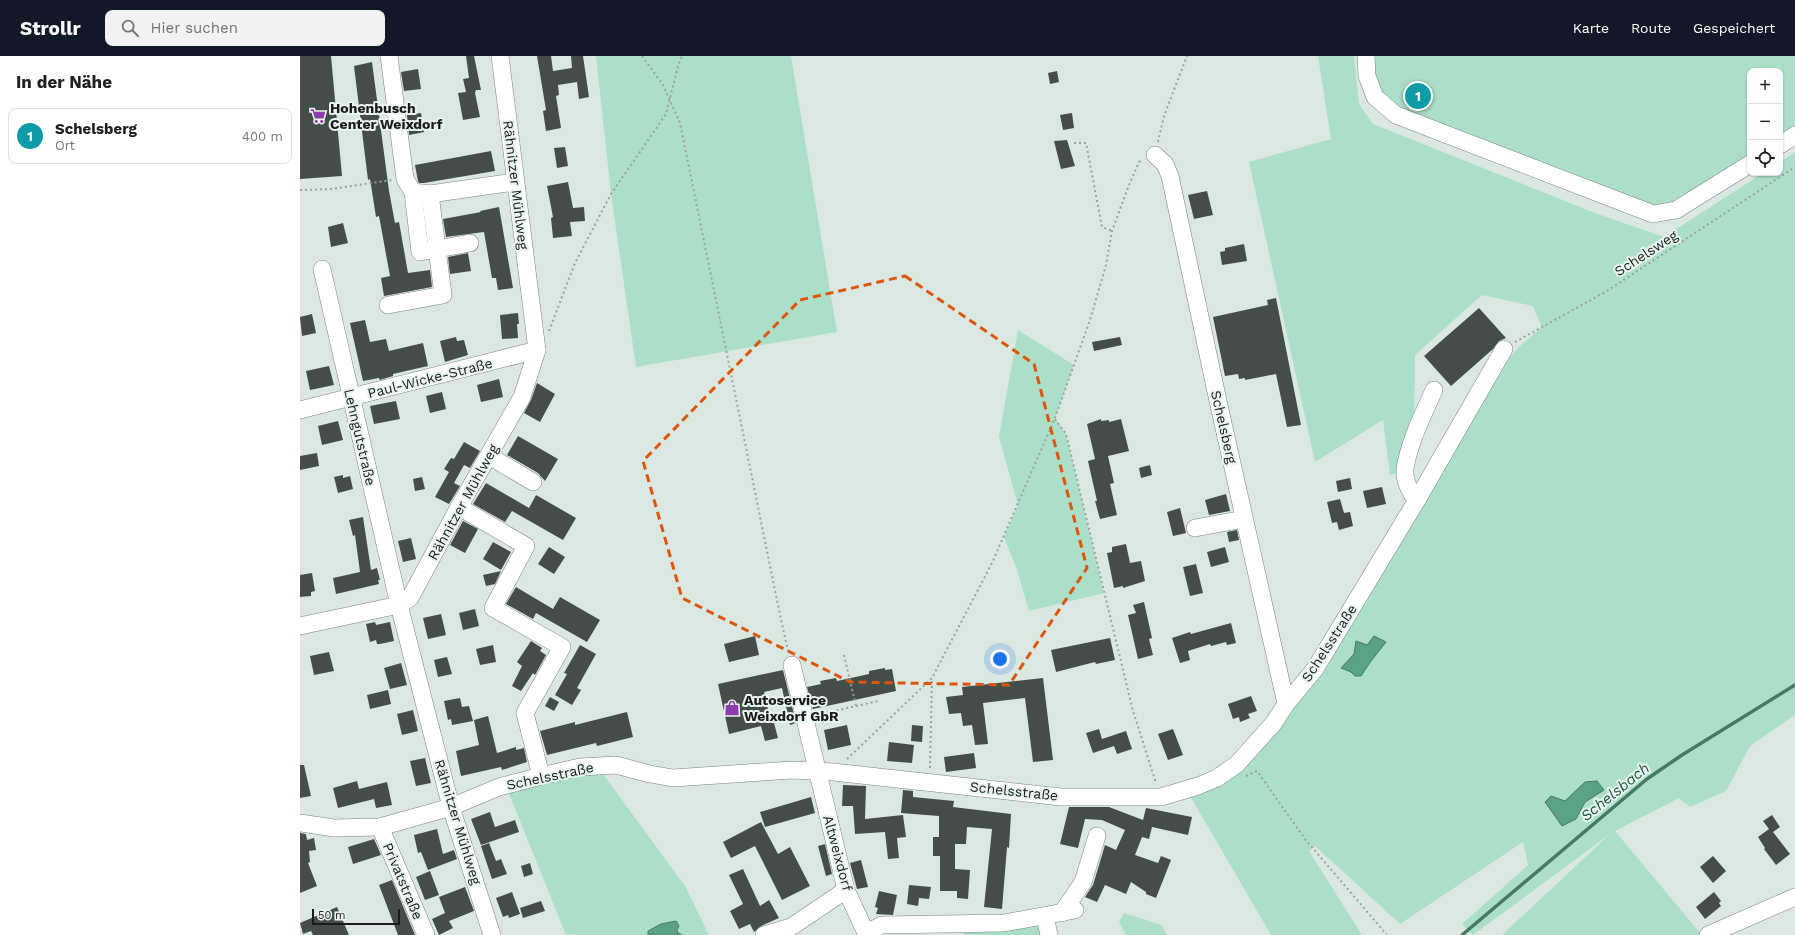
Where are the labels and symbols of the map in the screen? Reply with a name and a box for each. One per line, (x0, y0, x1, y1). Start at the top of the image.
pin: 1 (1405, 81, 1431, 111)
place label: Hohenbusch Center Weixdorf (330, 100, 443, 132)
supermarket icon: Hohenbusch Center Weixdorf (309, 107, 327, 125)
street label: Rähnitzer Mühlweg (500, 120, 532, 251)
street label: Schelsweg (1612, 226, 1681, 279)
street label: Paul-Wicke-Straße (366, 355, 494, 401)
street label: Lehngutstraße (341, 387, 379, 487)
street label: Schelsberg (1208, 389, 1240, 466)
street label: Rähnitzer Mühlweg (424, 441, 502, 563)
street label: Schelsstraße (1298, 601, 1360, 685)
your location (990, 649, 1010, 669)
place label: Autoservice Weixdorf GbR (744, 692, 839, 724)
shop icon: Autoservice Weixdorf GbR (723, 699, 741, 717)
street label: Rähnitzer Mühlweg (431, 758, 485, 887)
street label: Schelsstraße (505, 759, 595, 793)
water label: Schelsbach (1577, 759, 1653, 825)
street label: Schelsstraße (969, 778, 1059, 804)
street label: Altweixdorf (820, 813, 856, 893)
street label: Privatstraße (380, 840, 426, 922)
scale bar (312, 907, 400, 926)

